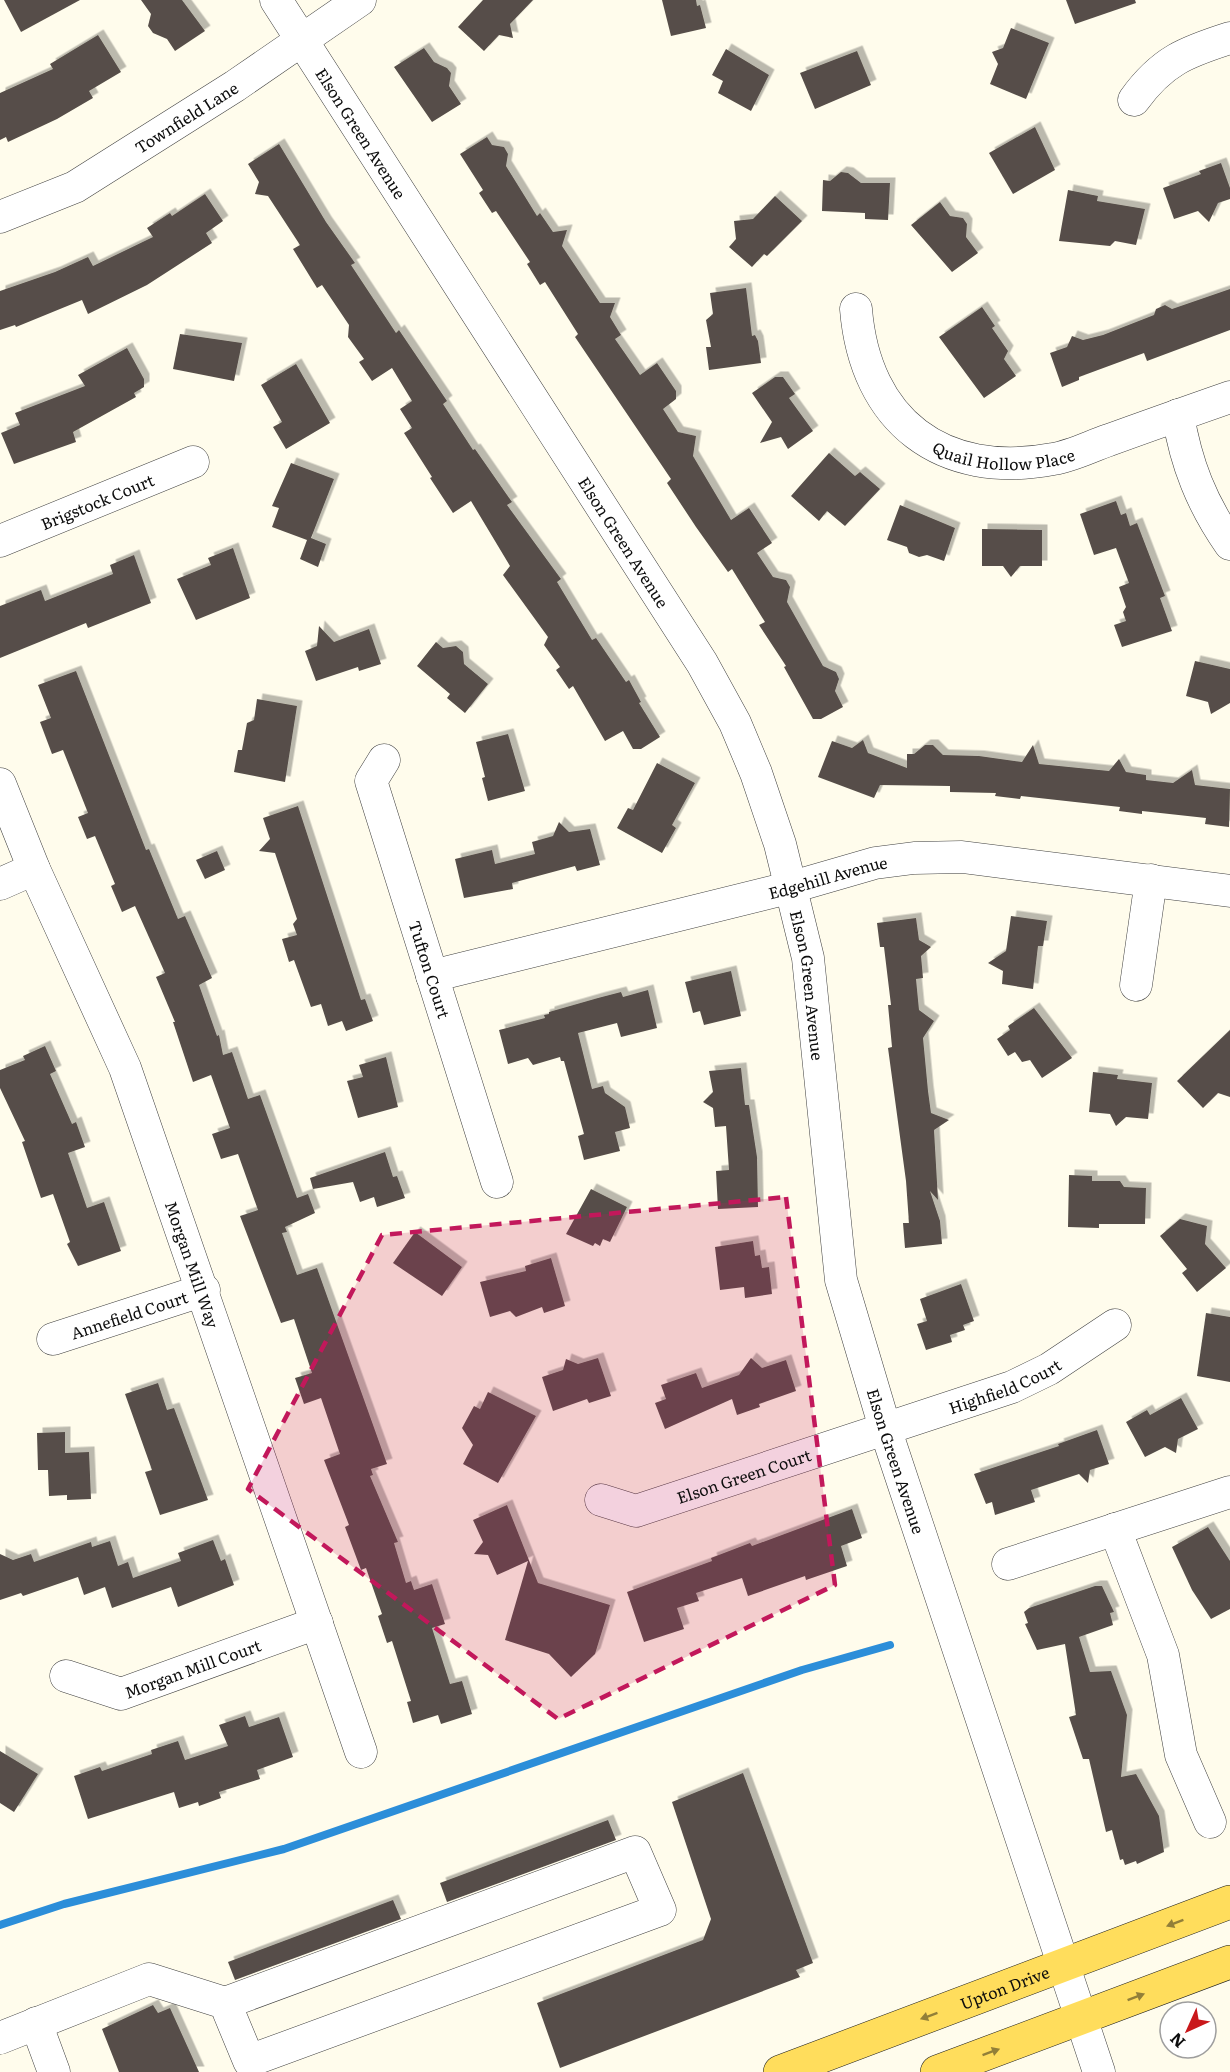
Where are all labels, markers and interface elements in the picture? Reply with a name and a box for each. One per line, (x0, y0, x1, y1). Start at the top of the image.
street label: Elson Green Avenue (310, 63, 413, 203)
street label: Townfield Lane (130, 75, 242, 159)
street label: Quail Hollow Place (929, 435, 1078, 475)
street label: Brigstock Court (37, 467, 158, 535)
street label: Elson Green Avenue (573, 471, 675, 612)
street label: Edgehill Avenue (766, 850, 889, 904)
street label: Elson Green Avenue (785, 908, 830, 1061)
street label: Tufton Court (404, 917, 457, 1022)
street label: Morgan Mill Way (160, 1198, 226, 1332)
street label: Annefield Court (67, 1284, 191, 1345)
street label: Highfield Court (945, 1352, 1066, 1419)
street label: Elson Green Avenue (862, 1385, 931, 1537)
street label: Elson Green Court (673, 1442, 814, 1509)
street label: Morgan Mill Court (121, 1632, 265, 1704)
one-way arrow (1166, 1919, 1184, 1929)
street label: Upton Drive (956, 1959, 1053, 2015)
one-way arrow (1127, 1992, 1145, 2002)
north arrow (1158, 2000, 1218, 2060)
one-way arrow (920, 2012, 938, 2022)
text: N (1163, 2028, 1190, 2055)
one-way arrow (983, 2046, 1001, 2056)

